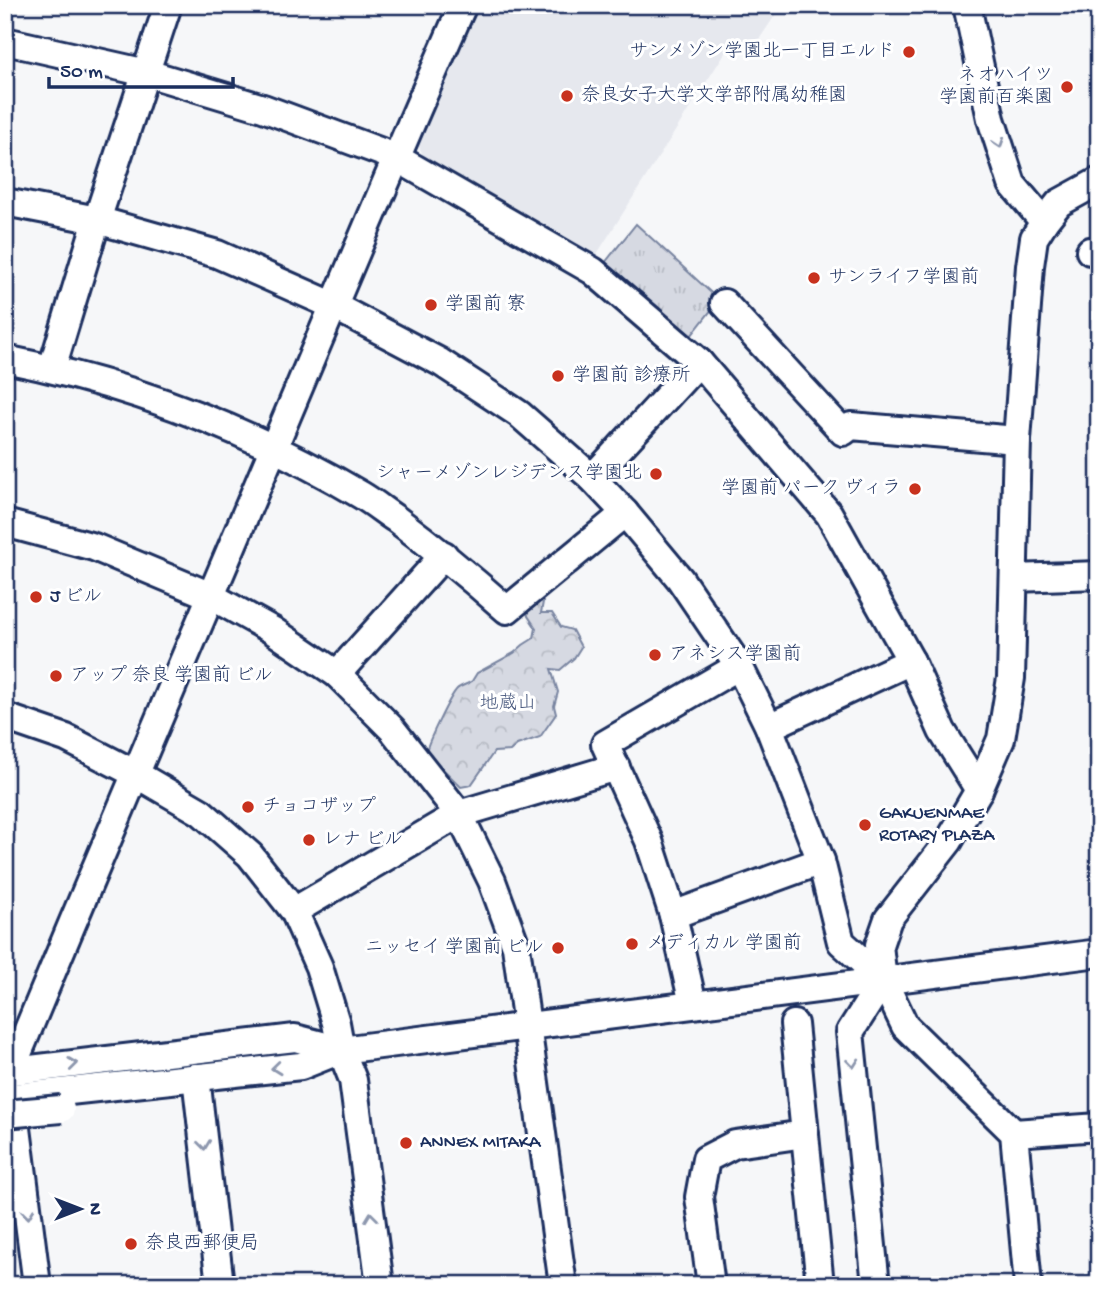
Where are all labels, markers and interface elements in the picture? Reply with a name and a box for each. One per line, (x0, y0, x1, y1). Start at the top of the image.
place label: サンメゾン学園北一丁目エルド (629, 40, 895, 64)
marker: サンメゾン学園北一丁目エルド (901, 44, 917, 60)
scale bar (49, 46, 233, 90)
text: 50 m (60, 61, 103, 86)
place label: ネオハイツ 学園前百楽園 (939, 65, 1053, 110)
marker: ネオハイツ 学園前百楽園 (1059, 79, 1075, 95)
place label: 奈良女子大学文学部附属幼稚園 (581, 84, 847, 108)
marker: 奈良女子大学文学部附属幼稚園 (559, 88, 575, 104)
one-way arrow (991, 137, 1005, 149)
place label: サンライフ学園前 (828, 266, 979, 290)
marker: サンライフ学園前 (806, 270, 822, 286)
place label: 学園前 寮 (445, 293, 526, 317)
marker: 学園前 寮 (423, 297, 439, 313)
place label: 学園前 診療所 (572, 364, 691, 388)
marker: 学園前 診療所 (550, 368, 566, 384)
place label: シャーメゾンレジデンス学園北 (376, 462, 642, 486)
marker: シャーメゾンレジデンス学園北 (648, 466, 664, 482)
place label: 学園前 パーク ヴィラ (721, 477, 901, 501)
marker: 学園前 パーク ヴィラ (907, 481, 923, 497)
place label: J ビル (50, 586, 102, 609)
marker: J ビル (28, 589, 44, 605)
place label: アネシス学園前 (669, 643, 802, 667)
marker: アネシス学園前 (647, 647, 663, 663)
place label: アップ 奈良 学園前 ビル (70, 664, 273, 688)
marker: アップ 奈良 学園前 ビル (48, 668, 64, 684)
park label: 地蔵山 (479, 692, 537, 716)
place label: チョコザップ (262, 796, 376, 819)
marker: チョコザップ (240, 799, 256, 815)
place label: GAKUENMAE ROTARY PLAZA (879, 803, 996, 848)
marker: GAKUENMAE ROTARY PLAZA (857, 817, 873, 833)
place label: レナ ビル (323, 829, 403, 852)
marker: レナ ビル (301, 832, 317, 848)
place label: メディカル 学園前 (646, 932, 802, 956)
place label: ニッセイ 学園前 ビル (364, 936, 544, 960)
marker: メディカル 学園前 (624, 936, 640, 952)
marker: ニッセイ 学園前 ビル (550, 940, 566, 956)
one-way arrow (67, 1056, 79, 1071)
one-way arrow (845, 1057, 860, 1068)
one-way arrow (270, 1061, 281, 1076)
place label: ANNEX MITAKA (420, 1132, 542, 1155)
marker: ANNEX MITAKA (398, 1135, 414, 1151)
one-way arrow (196, 1139, 211, 1150)
north arrow (46, 1174, 116, 1244)
text: N (82, 1203, 105, 1215)
one-way arrow (20, 1208, 35, 1220)
one-way arrow (364, 1211, 379, 1223)
place label: 奈良西郵便局 (145, 1232, 259, 1256)
marker: 奈良西郵便局 (123, 1236, 139, 1252)

